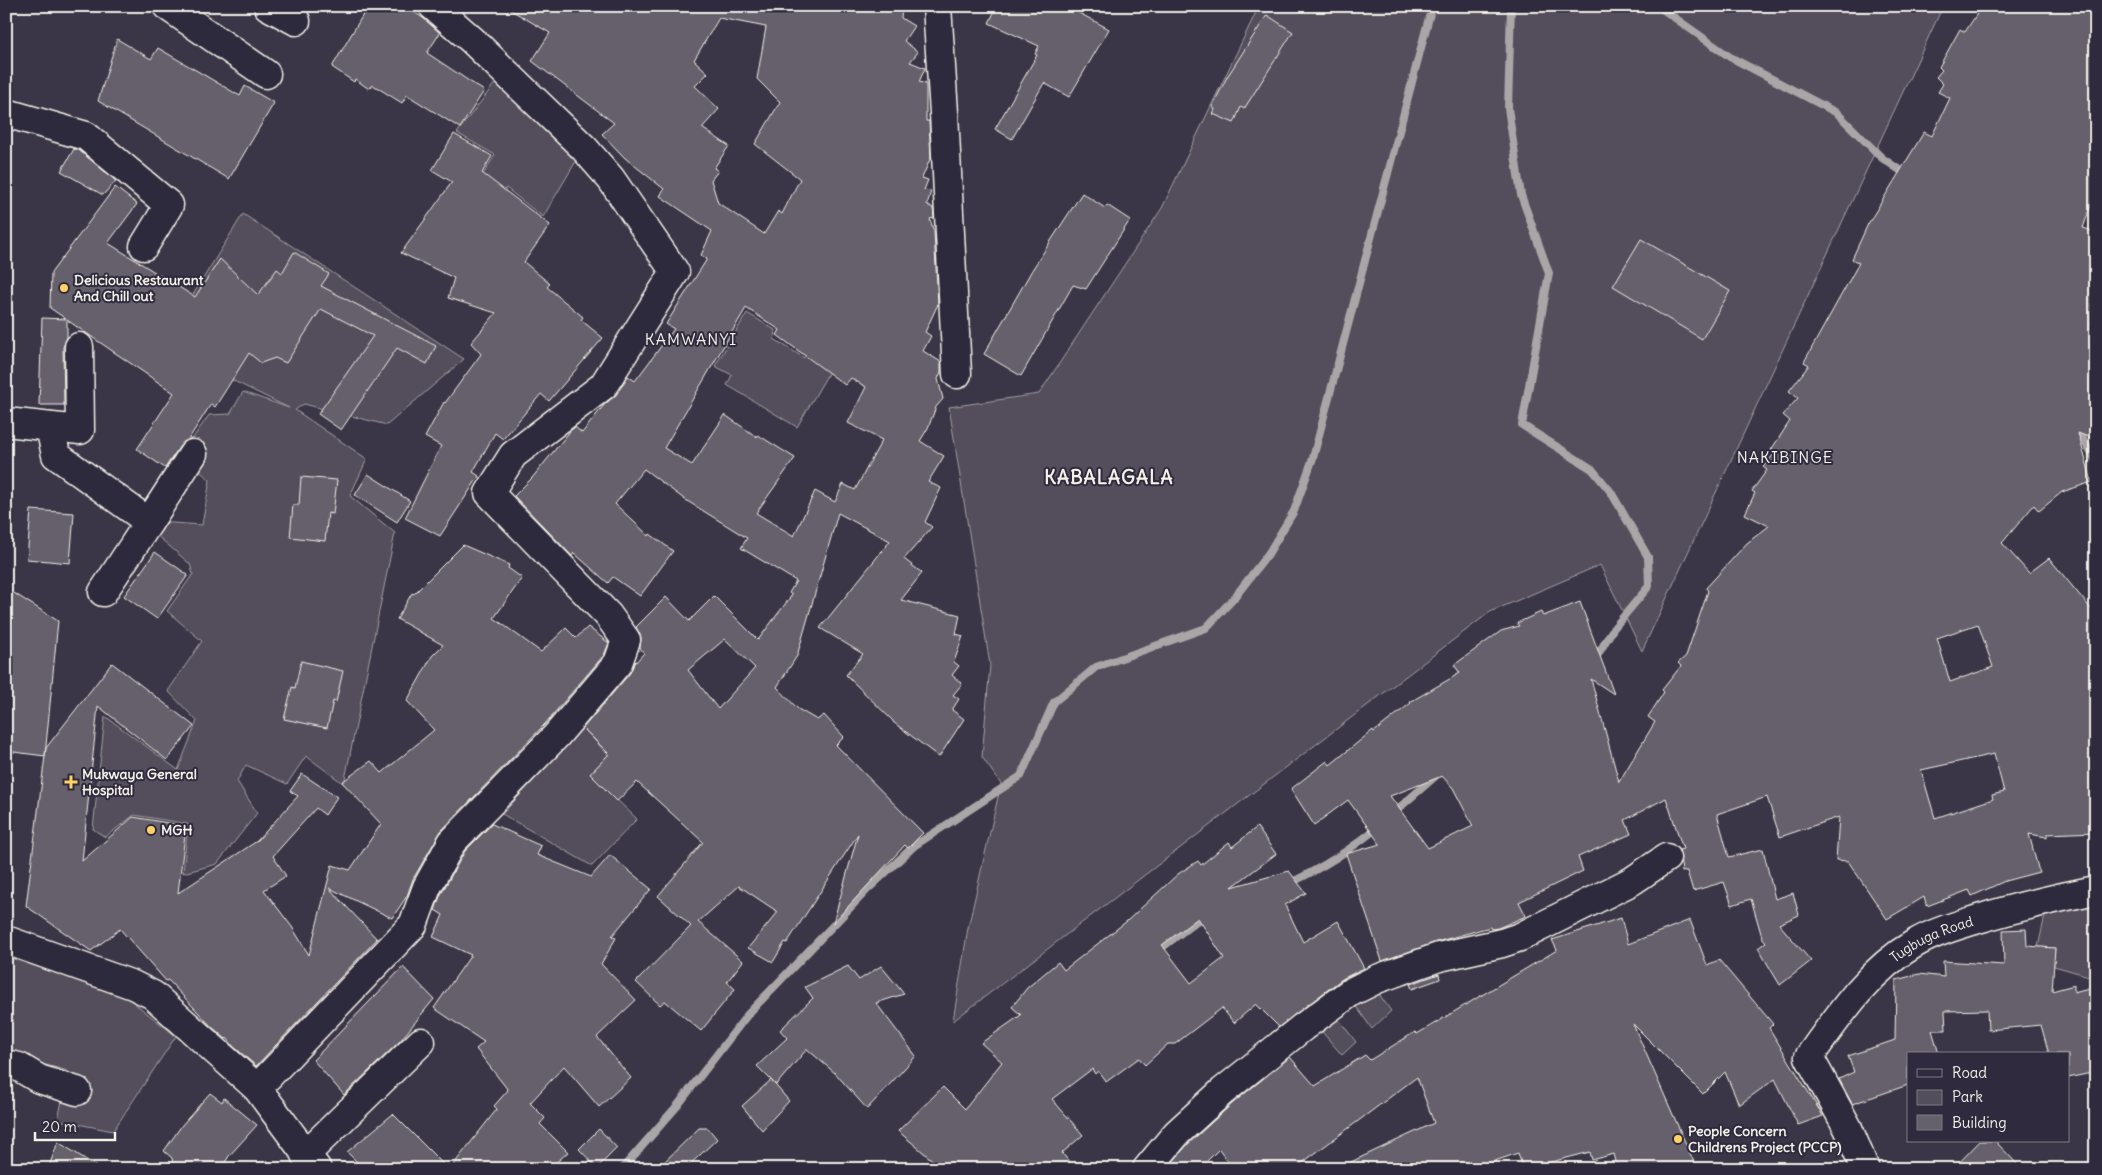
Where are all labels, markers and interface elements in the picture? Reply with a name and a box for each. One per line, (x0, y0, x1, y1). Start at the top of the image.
place label: Delicious Restaurant And Chill out (74, 271, 204, 305)
marker: Delicious Restaurant And Chill out (58, 282, 70, 294)
district label: KAMWANYI (645, 329, 737, 349)
district label: NAKIBINGE (1737, 447, 1833, 467)
district label: KABALAGALA (1044, 465, 1174, 489)
place label: Mukwaya General Hospital (82, 765, 197, 799)
marker: Mukwaya General Hospital (64, 775, 78, 789)
place label: MGH (161, 821, 193, 839)
marker: MGH (145, 824, 157, 836)
street label: Tugbuga Road (1886, 912, 1975, 966)
legend (1907, 1052, 2070, 1142)
text: Road (1952, 1063, 1987, 1082)
text: Park (1952, 1087, 1983, 1106)
scale bar (35, 1110, 115, 1142)
text: Building (1952, 1113, 2007, 1132)
text: 20 m (42, 1117, 77, 1136)
place label: People Concern Childrens Project (PCCP) (1688, 1122, 1842, 1156)
marker: People Concern Childrens Project (PCCP) (1672, 1133, 1684, 1145)

